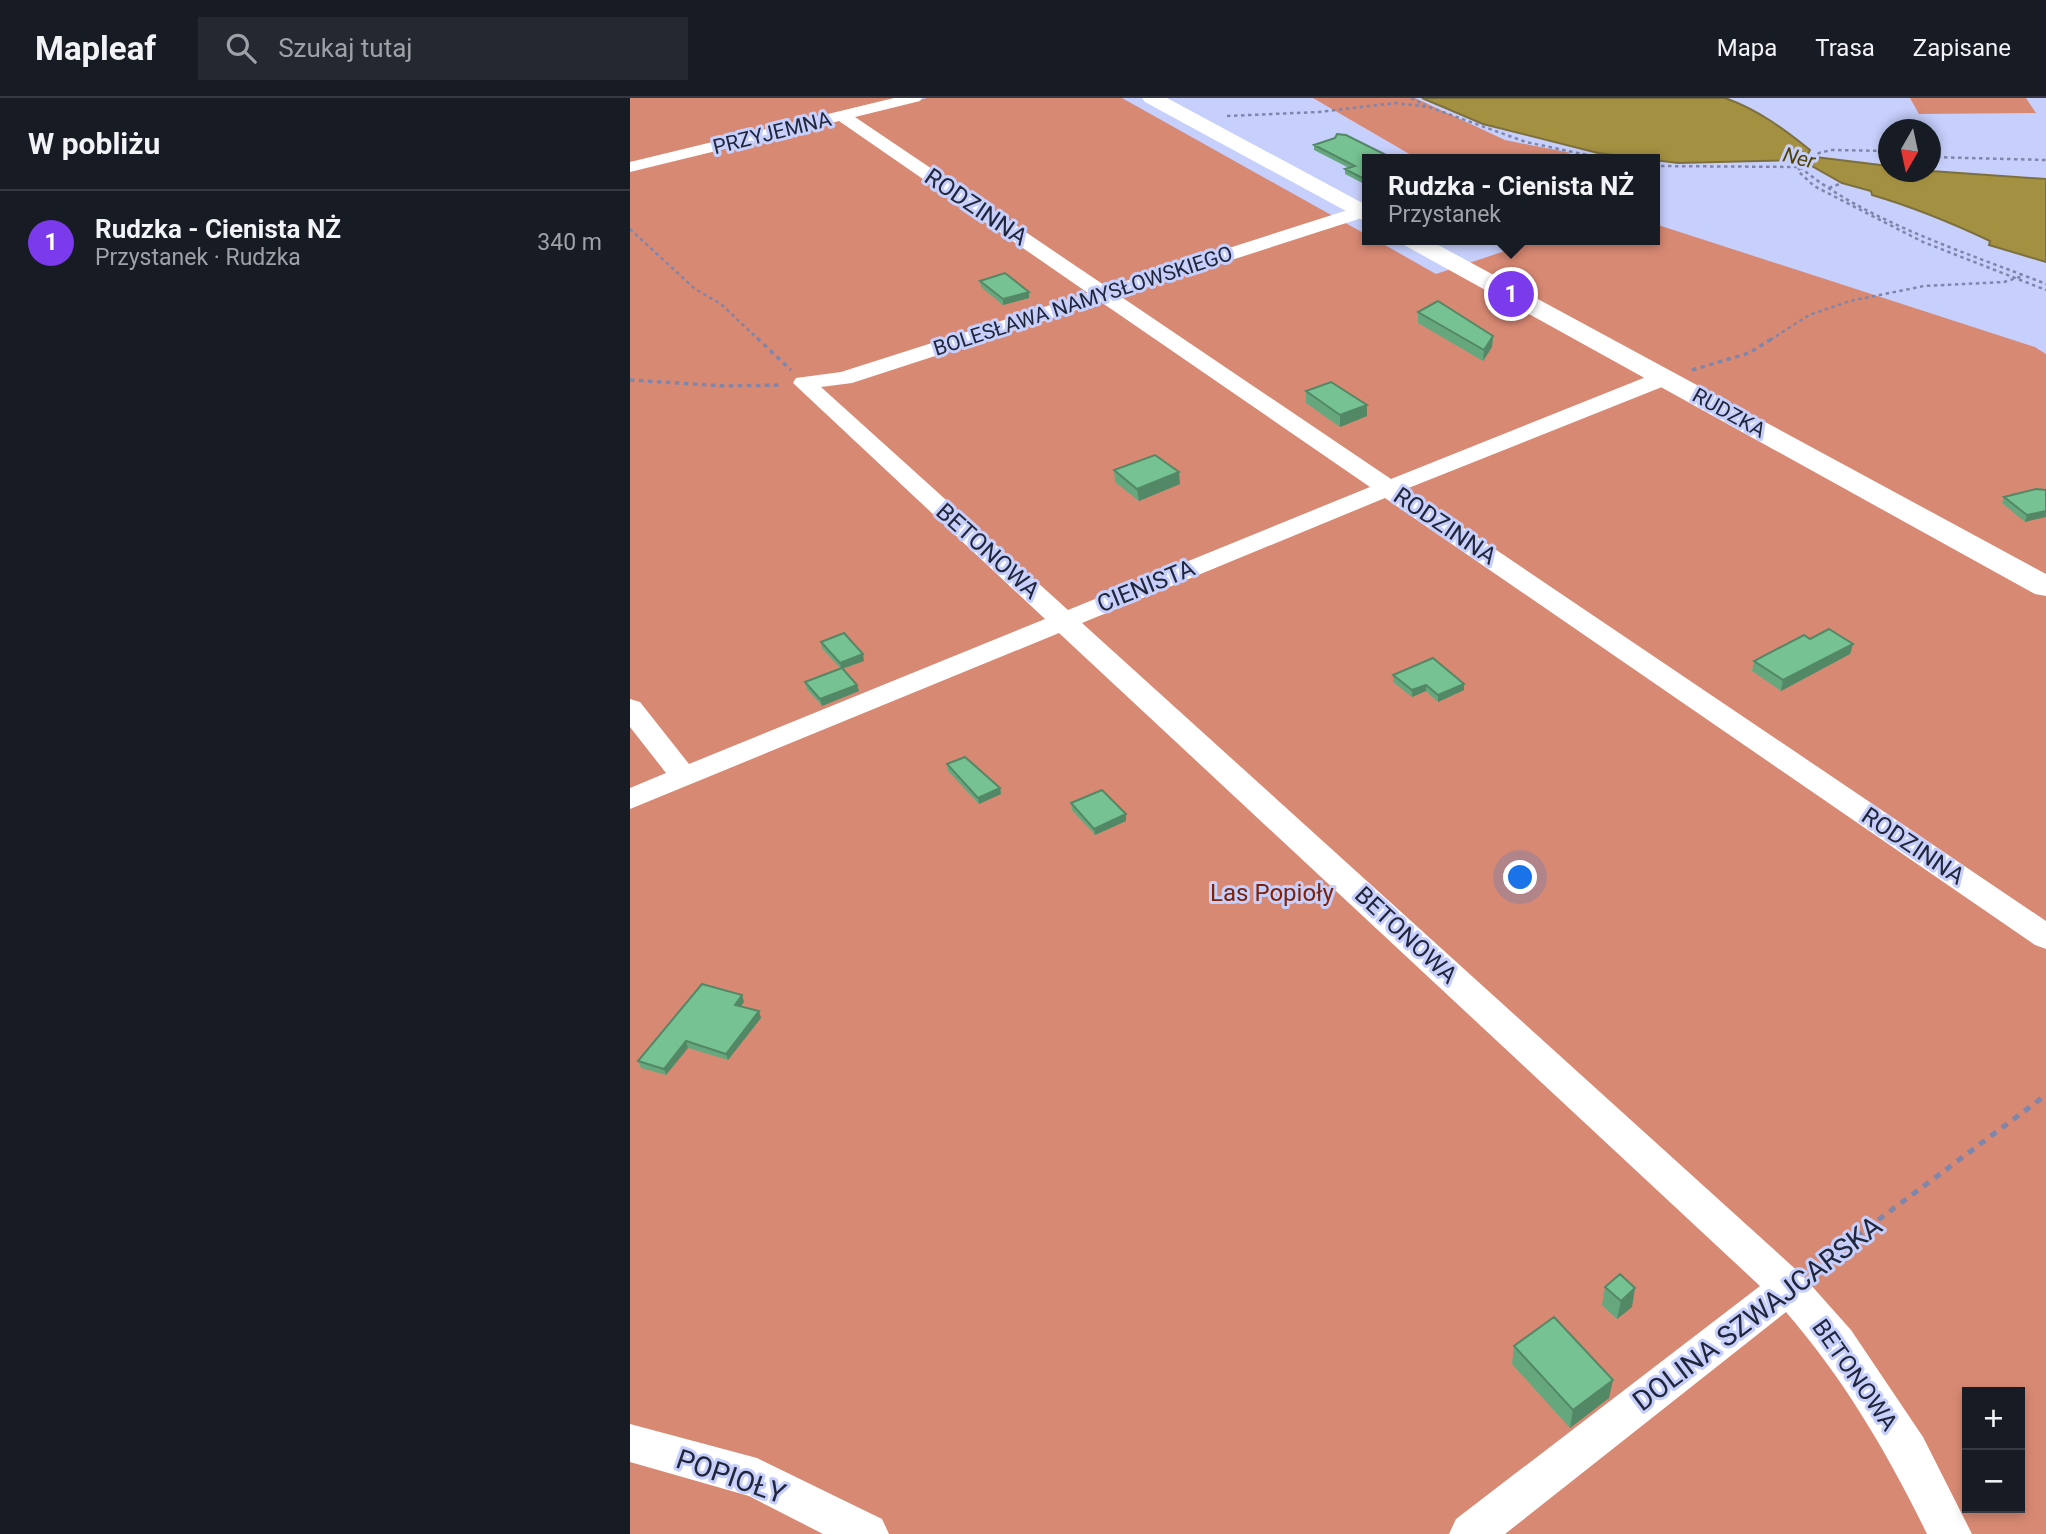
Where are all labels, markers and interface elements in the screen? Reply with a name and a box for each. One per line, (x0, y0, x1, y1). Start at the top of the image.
search box (198, 17, 688, 80)
text: Mapleaf (35, 29, 156, 68)
icon: search (222, 29, 260, 67)
text: Szukaj tutaj (278, 33, 413, 63)
text: Mapa (1717, 34, 1777, 62)
text: Trasa (1815, 34, 1875, 62)
text: Zapisane (1913, 34, 2011, 62)
street label: PRZYJEMNA (710, 107, 834, 159)
north arrow (1878, 119, 1941, 182)
text: W pobliżu (28, 126, 160, 161)
water label: Ner (1780, 142, 1819, 174)
popup (1362, 154, 1660, 245)
street label: RODZINNA (919, 162, 1033, 252)
text: Rudzka - Cienista NŻ (1388, 171, 1634, 201)
text: Przystanek (1388, 201, 1501, 228)
text: Rudzka - Cienista NŻ (95, 214, 341, 244)
text: 1 (44, 229, 58, 256)
text: 340 m (537, 229, 602, 256)
street label: BOLESŁAWA NAMYSŁOWSKIEGO (930, 241, 1236, 361)
text: Przystanek · Rudzka (95, 244, 301, 271)
pin: 1 (1488, 268, 1534, 320)
street label: RUDZKA (1688, 383, 1770, 443)
street label: RODZINNA (1388, 481, 1502, 571)
street label: BETONOWA (931, 497, 1046, 605)
street label: CIENISTA (1093, 554, 1199, 618)
street label: RODZINNA (1856, 801, 1970, 891)
your location (1503, 860, 1537, 894)
park label: Las Popioły (1210, 879, 1335, 907)
street label: BETONOWA (1349, 881, 1463, 990)
street label: DOLINA SZWAJCARSKA (1626, 1209, 1888, 1418)
street label: BETONOWA (1806, 1314, 1904, 1436)
map controls (1962, 1387, 2025, 1513)
button: + (1962, 1387, 2025, 1450)
street label: POPIOŁY (672, 1442, 790, 1511)
button: − (1962, 1450, 2025, 1513)

